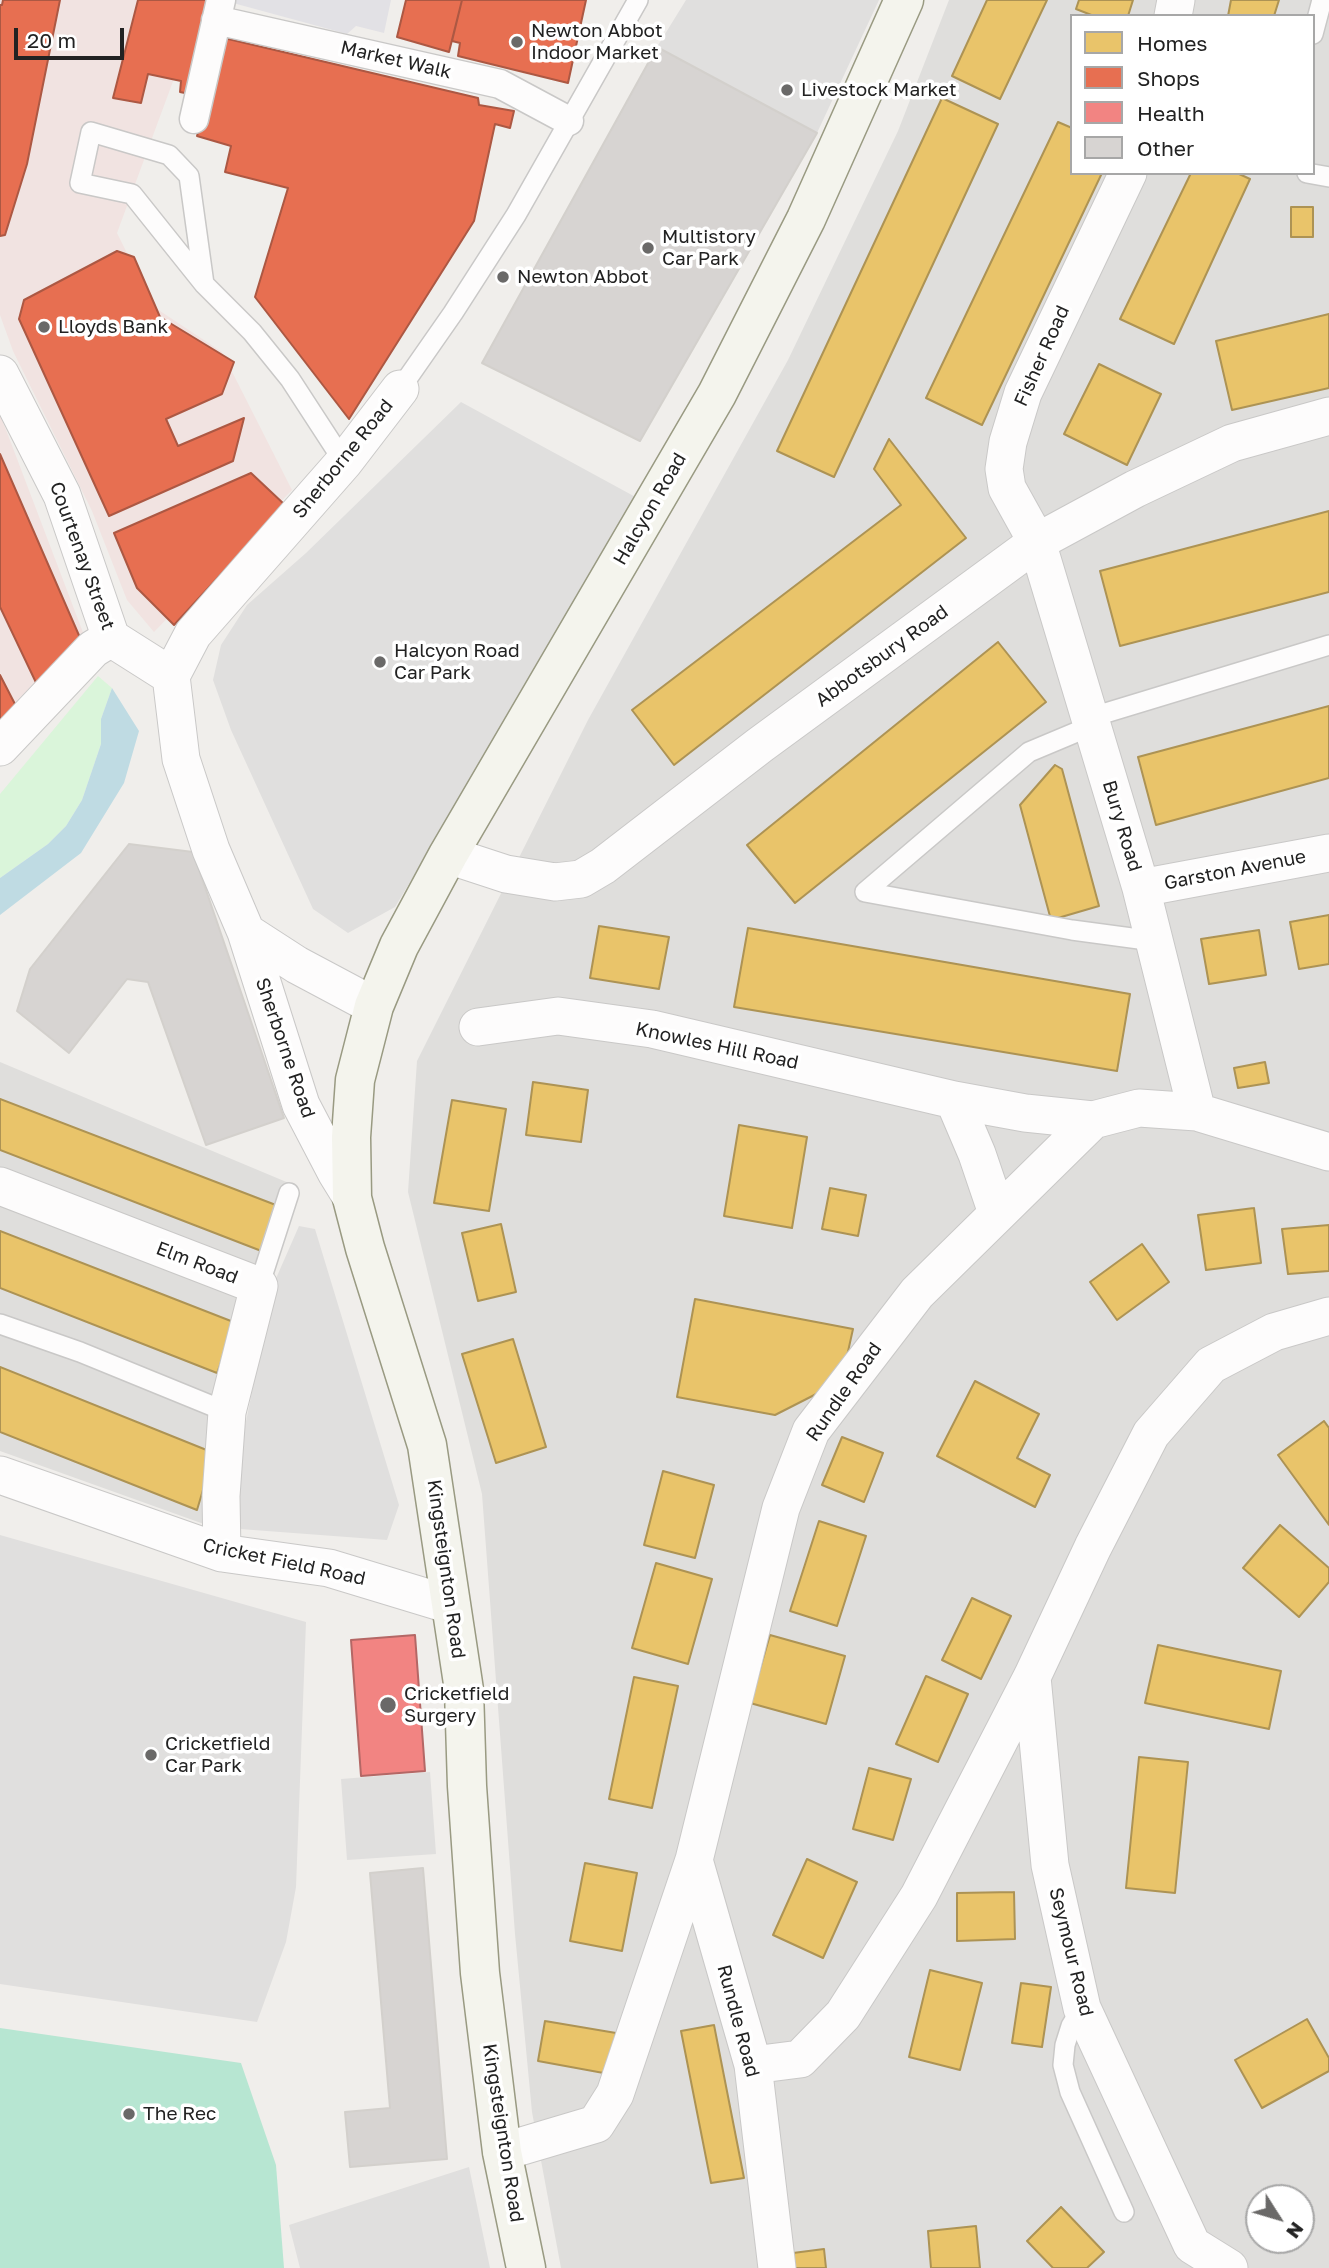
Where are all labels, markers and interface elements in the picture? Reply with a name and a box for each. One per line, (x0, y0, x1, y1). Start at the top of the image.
scale bar (18, 14, 128, 58)
legend (1070, 14, 1315, 175)
place label: Newton Abbot Indoor Market (531, 20, 663, 64)
text: 20 m (27, 27, 76, 53)
text: Homes (1137, 30, 1207, 56)
marker: Newton Abbot Indoor Market (509, 34, 525, 50)
street label: Market Walk (338, 36, 454, 84)
text: Shops (1137, 65, 1200, 91)
place label: Livestock Market (801, 79, 957, 101)
marker: Livestock Market (779, 82, 795, 98)
text: Health (1137, 100, 1205, 126)
text: Other (1137, 135, 1194, 161)
place label: Multistory Car Park (662, 226, 756, 270)
marker: Multistory Car Park (640, 240, 656, 256)
place label: Newton Abbot (517, 266, 649, 288)
marker: Newton Abbot (495, 269, 511, 285)
street label: Fisher Road (1010, 302, 1074, 410)
place label: Lloyds Bank (58, 316, 168, 338)
marker: Lloyds Bank (36, 319, 52, 335)
street label: Sherborne Road (288, 395, 398, 523)
street label: Halcyon Road (609, 449, 691, 569)
street label: Courtenay Street (45, 479, 119, 633)
street label: Abbotsbury Road (811, 600, 953, 712)
place label: Halcyon Road Car Park (394, 640, 520, 684)
marker: Halcyon Road Car Park (372, 654, 388, 670)
street label: Bury Road (1097, 778, 1147, 874)
street label: Garston Avenue (1162, 845, 1308, 895)
street label: Sherborne Road (250, 975, 320, 1121)
street label: Knowles Hill Road (633, 1018, 801, 1074)
street label: Elm Road (153, 1237, 241, 1289)
street label: Rundle Road (802, 1338, 886, 1446)
street label: Kingsteignton Road (422, 1478, 470, 1660)
street label: Cricket Field Road (201, 1534, 367, 1590)
place label: Cricketfield Surgery (404, 1683, 509, 1727)
marker: Cricketfield Surgery (378, 1695, 398, 1715)
place label: Cricketfield Car Park (165, 1733, 270, 1777)
marker: Cricketfield Car Park (143, 1747, 159, 1763)
street label: Seymour Road (1044, 1885, 1098, 2019)
street label: Rundle Road (712, 1962, 764, 2080)
street label: Kingsteignton Road (478, 2042, 528, 2224)
place label: The Rec (143, 2103, 216, 2125)
marker: The Rec (121, 2106, 137, 2122)
north arrow (1245, 2184, 1315, 2254)
text: N (1282, 2218, 1309, 2243)

